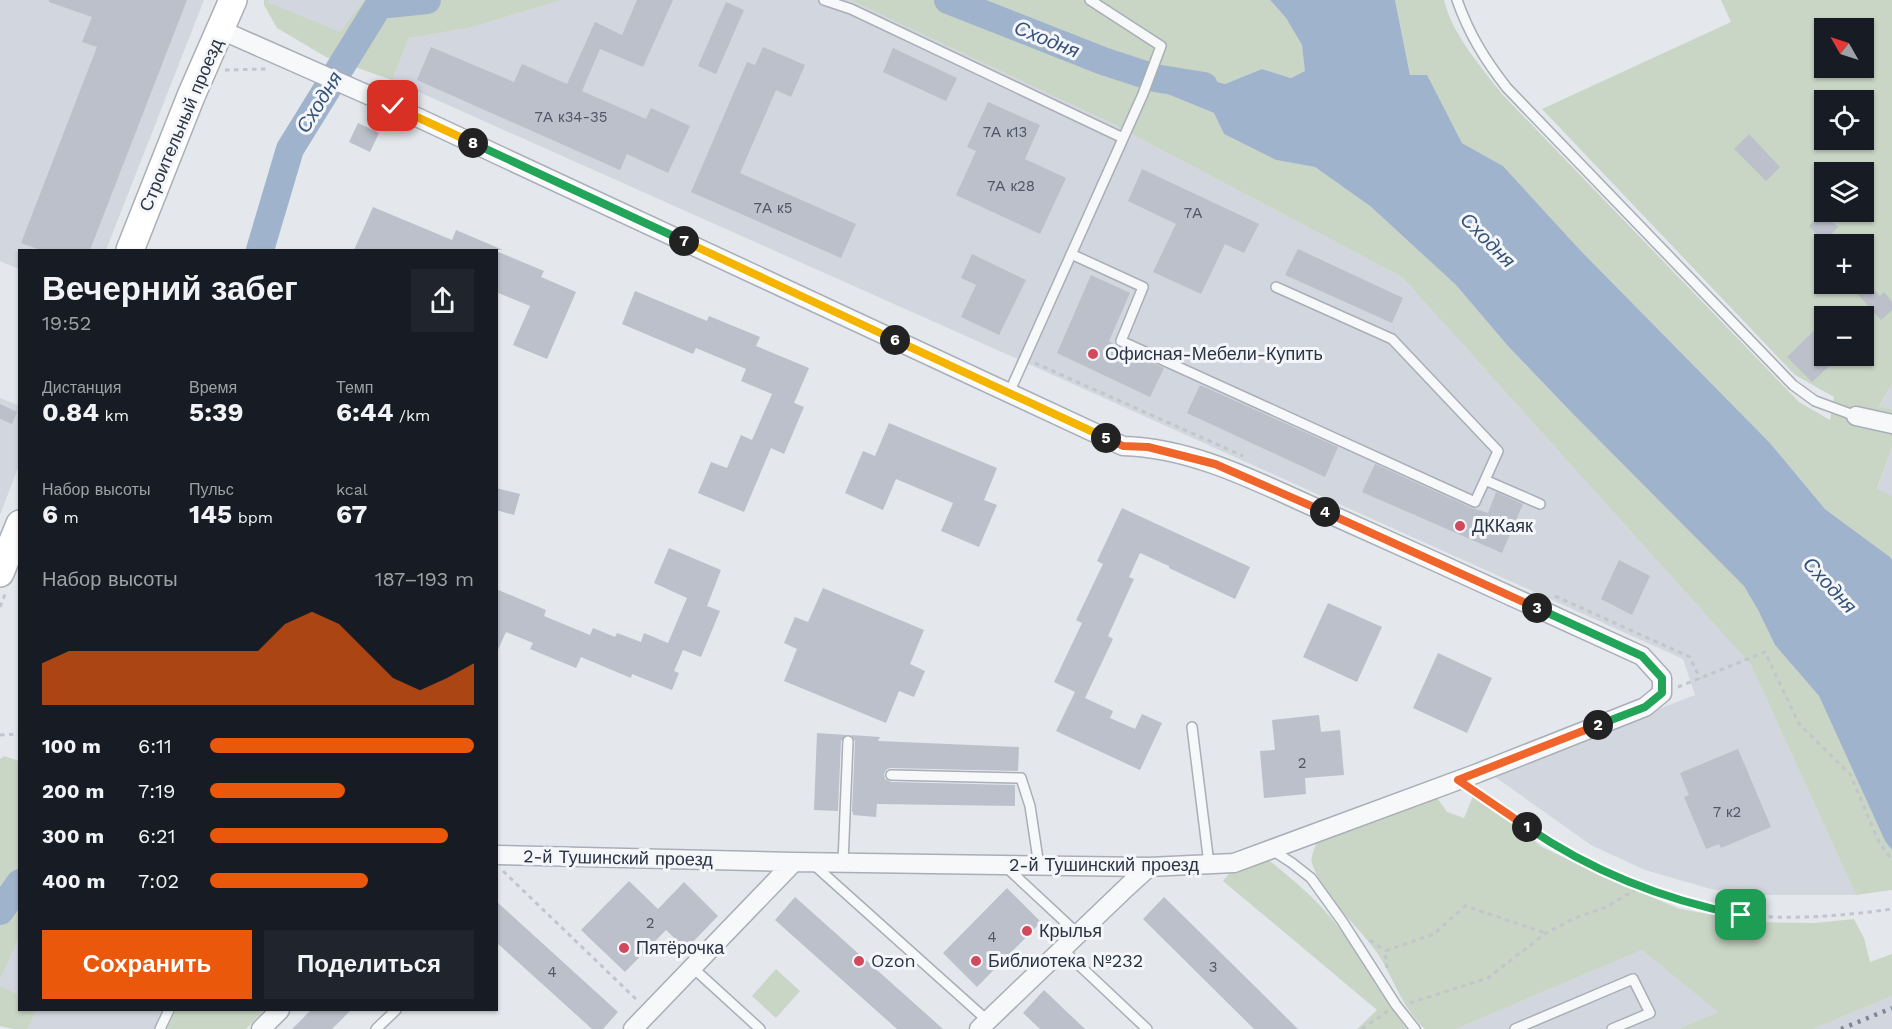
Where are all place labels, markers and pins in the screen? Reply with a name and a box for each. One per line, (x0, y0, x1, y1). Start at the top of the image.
pin (367, 80, 418, 131)
pin: 8 (458, 128, 488, 158)
pin: 7 (669, 226, 699, 256)
pin: 6 (880, 325, 910, 355)
place label: Офисная-Мебели-Купить (1105, 343, 1323, 364)
marker: Офисная-Мебели-Купить (1086, 347, 1100, 361)
pin: 5 (1091, 423, 1121, 453)
pin: 4 (1310, 497, 1340, 527)
place label: ДККаяк (1472, 515, 1533, 536)
marker: ДККаяк (1453, 519, 1467, 533)
pin: 3 (1522, 593, 1552, 623)
pin: 2 (1583, 710, 1613, 740)
pin: 1 (1512, 812, 1542, 842)
pin (1715, 889, 1766, 940)
place label: Крылья (1039, 920, 1102, 941)
marker: Крылья (1020, 924, 1034, 938)
place label: Пятёрочка (636, 937, 725, 958)
marker: Пятёрочка (617, 941, 631, 955)
place label: Ozon (871, 950, 916, 971)
place label: Библиотека №232 (988, 950, 1143, 971)
marker: Ozon (852, 954, 866, 968)
marker: Библиотека №232 (969, 954, 983, 968)

